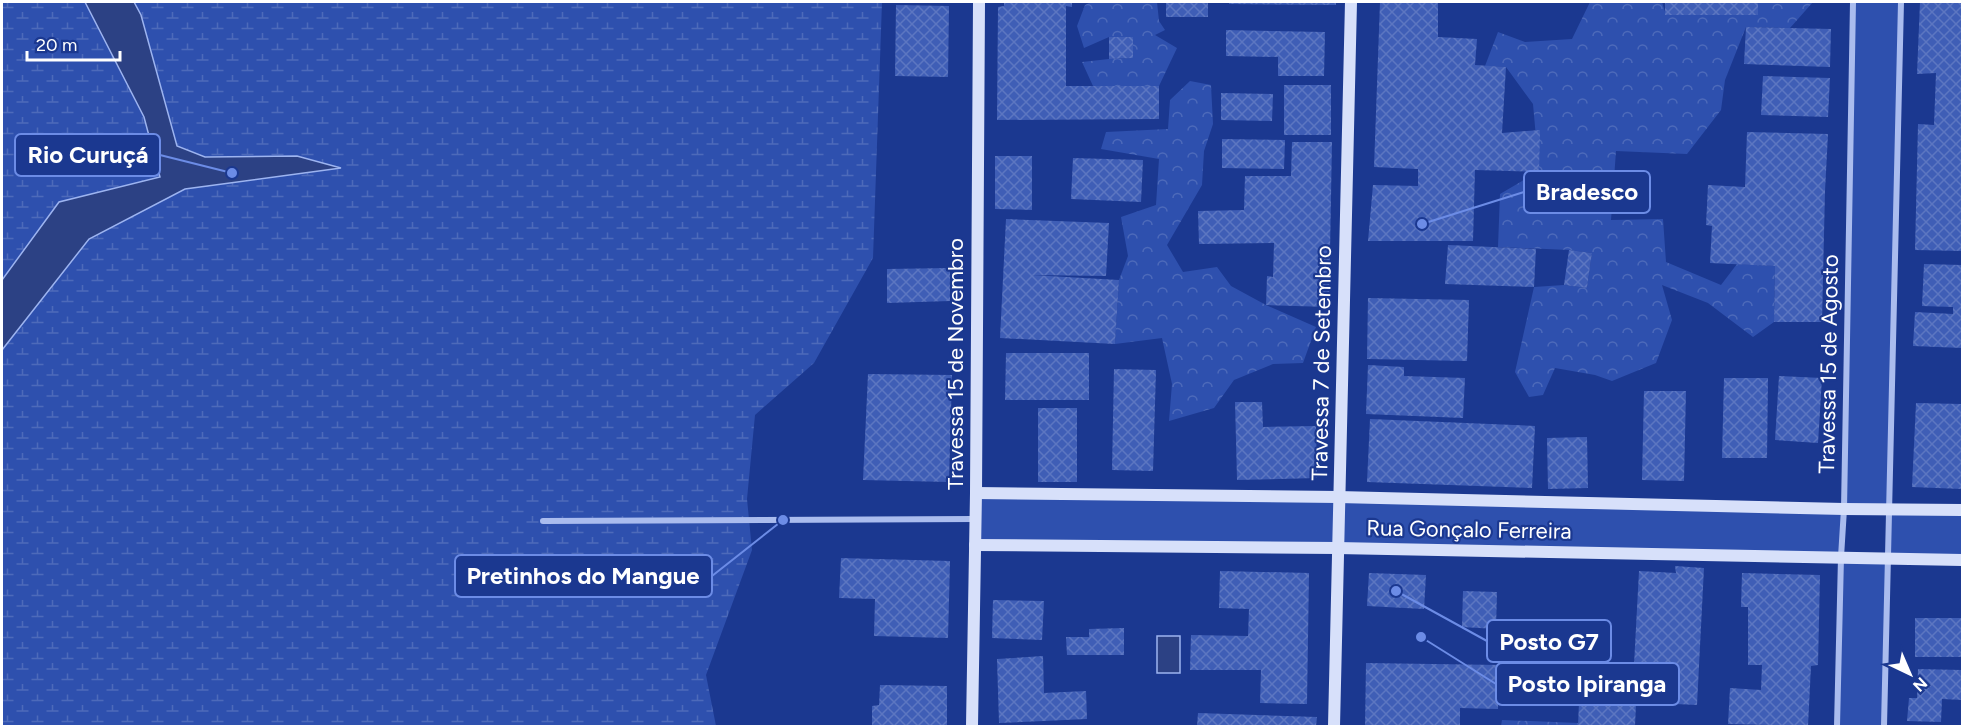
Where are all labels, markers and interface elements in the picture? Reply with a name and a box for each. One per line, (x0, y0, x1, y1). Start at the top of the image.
scale bar (27, 24, 120, 62)
text: 20 m (36, 34, 77, 56)
callout: Rio Curuçá (15, 134, 160, 176)
text: Rio Curuçá (28, 140, 148, 169)
callout: Bradesco (1524, 171, 1650, 213)
text: Bradesco (1536, 177, 1638, 206)
street label: Travessa 15 de Novembro (942, 238, 969, 490)
street label: Travessa 7 de Setembro (1306, 245, 1337, 481)
street label: Travessa 15 de Agosto (1813, 254, 1844, 474)
street label: Rua Gonçalo Ferreira (1366, 514, 1572, 545)
callout: Pretinhos do Mangue (455, 555, 712, 597)
text: Pretinhos do Mangue (466, 561, 700, 590)
callout: Posto G7 (1487, 620, 1611, 662)
text: Posto G7 (1499, 627, 1599, 656)
north arrow (1880, 644, 1940, 704)
callout: Posto Ipiranga (1496, 663, 1679, 705)
text: Posto Ipiranga (1508, 669, 1666, 698)
text: N (1909, 673, 1931, 696)

